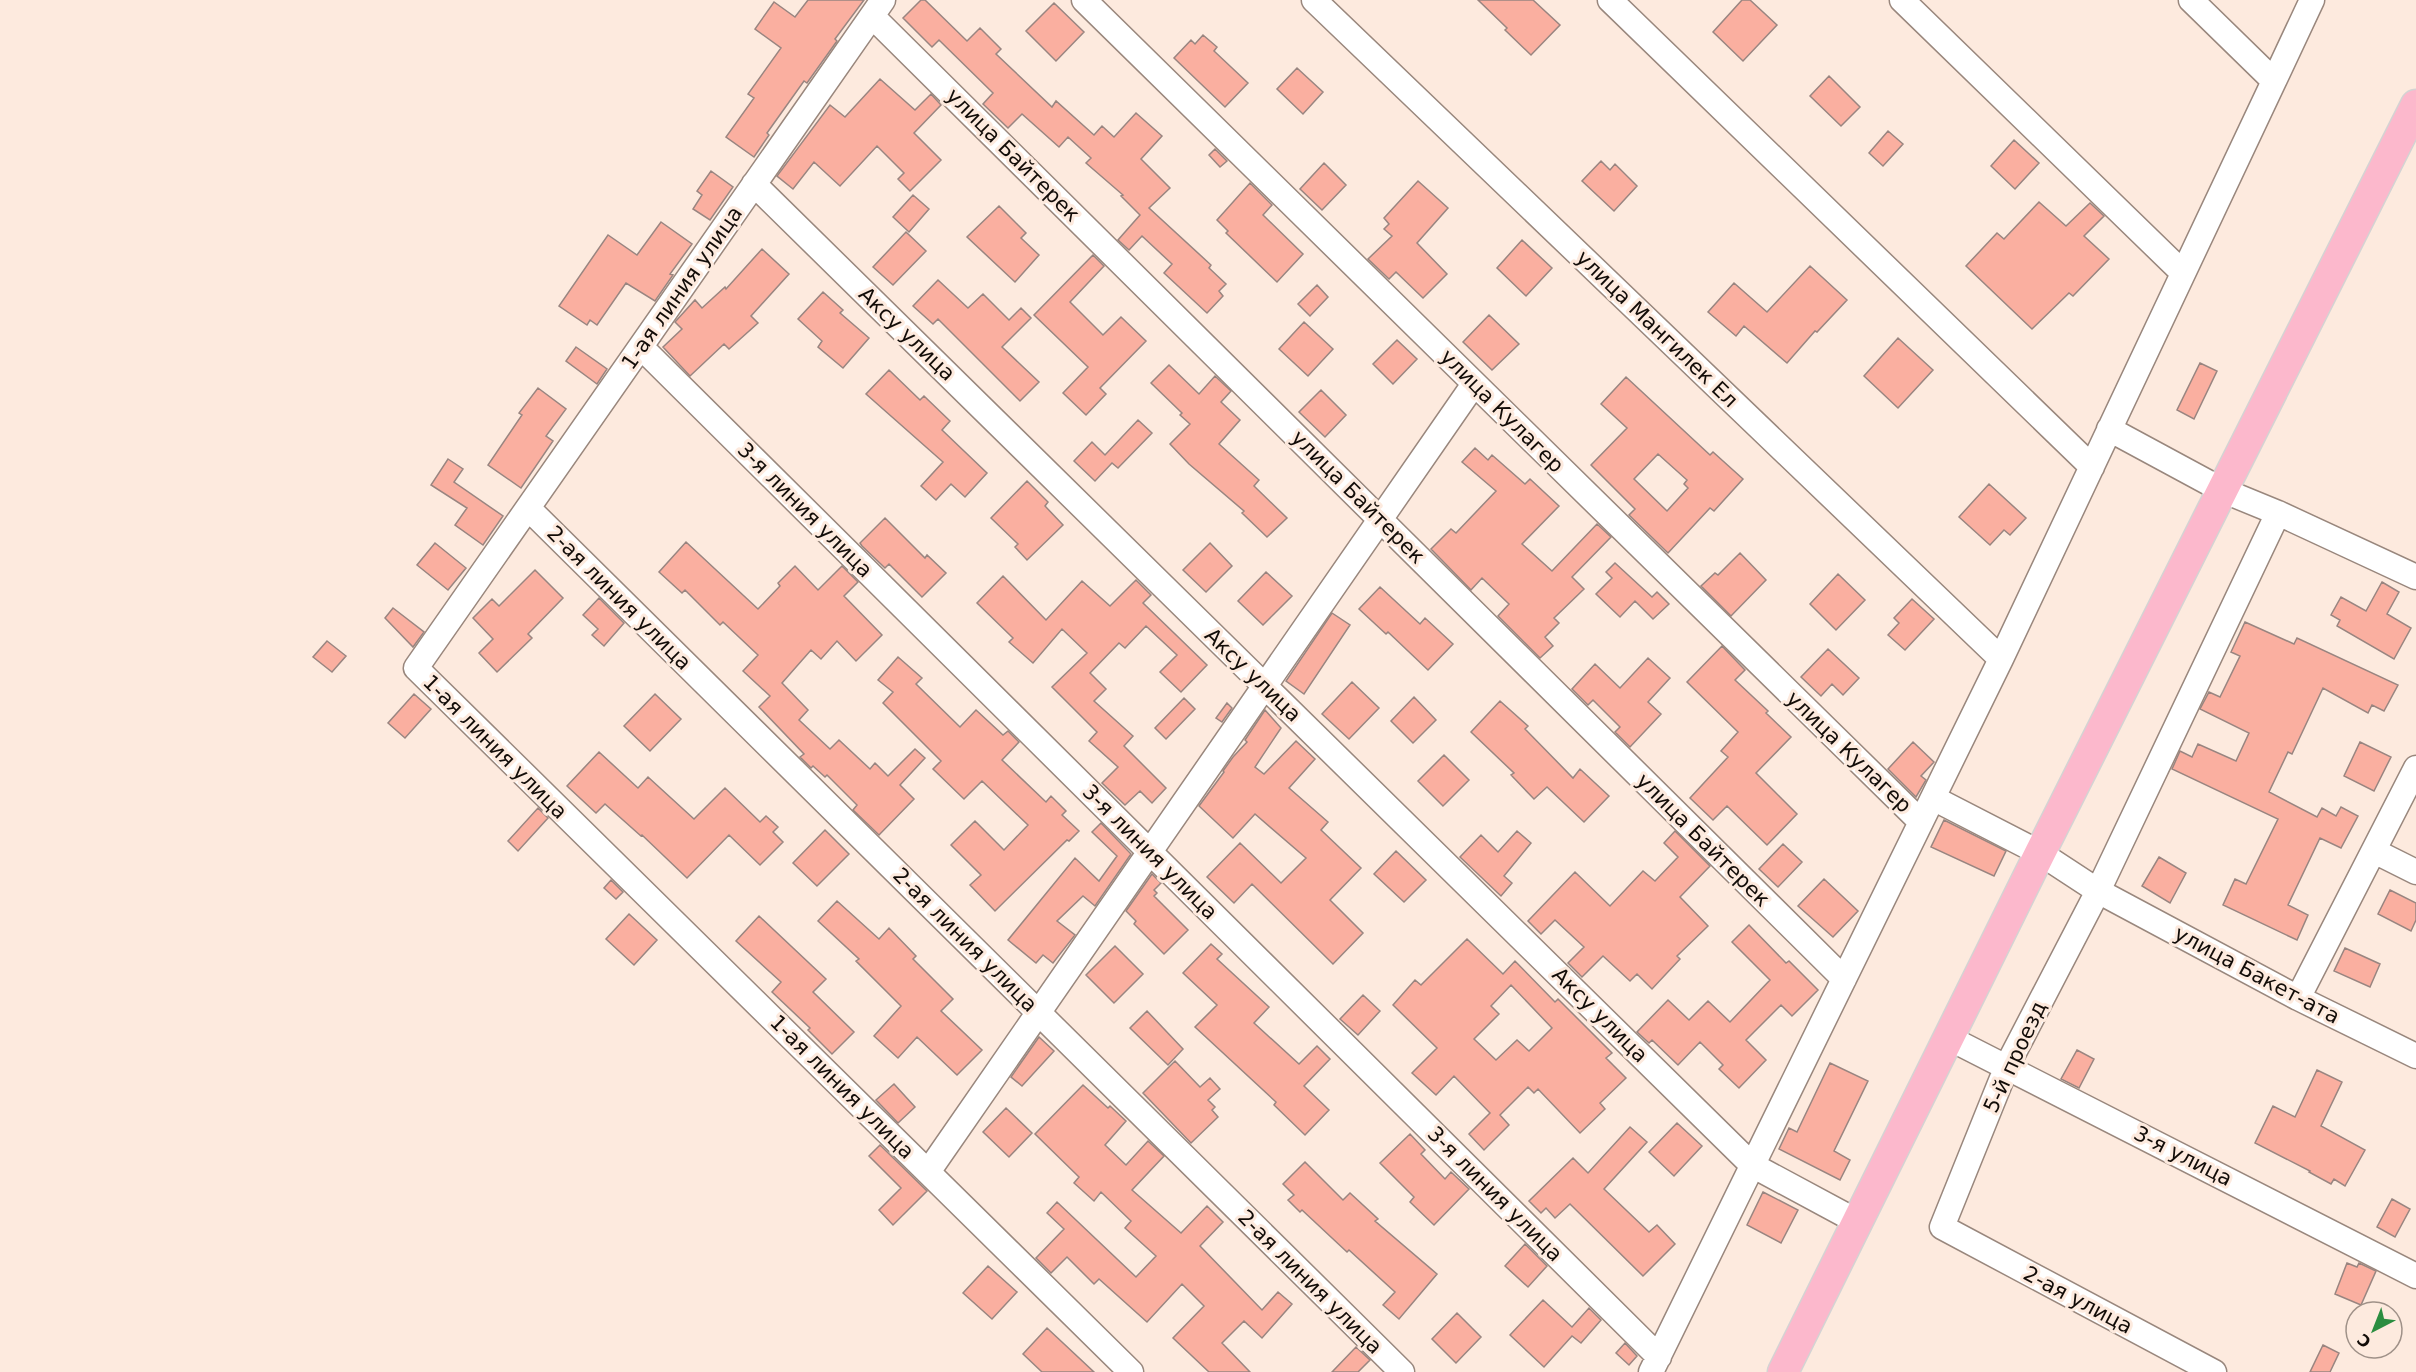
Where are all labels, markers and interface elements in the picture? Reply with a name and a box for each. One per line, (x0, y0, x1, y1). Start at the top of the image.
street label: улица Байтерек (941, 83, 1085, 227)
street label: 1-ая линия улица (617, 202, 747, 374)
street label: улица Мангилек Ел (1571, 246, 1743, 412)
street label: Аксу улица (854, 282, 960, 386)
street label: улица Кулагер (1435, 344, 1569, 478)
street label: улица Байтерек (1286, 425, 1430, 569)
street label: 3-я линия улица (733, 438, 877, 582)
street label: 2-ая линия улица (542, 521, 696, 675)
street label: Аксу улица (1200, 623, 1306, 727)
street label: 1-ая линия улица (418, 670, 572, 824)
street label: улица Кулагер (1782, 686, 1916, 818)
street label: улица Байтерек (1631, 768, 1775, 912)
street label: 3-я линия улица (1078, 780, 1222, 924)
street label: 2-ая линия улица (888, 863, 1042, 1017)
street label: улица Бакет-ата (2170, 921, 2344, 1029)
street label: Аксу улица (1548, 963, 1652, 1067)
street label: 5-й проезд (1979, 998, 2051, 1116)
street label: 1-ая линия улица (765, 1010, 919, 1164)
street label: 3-я улица (2130, 1121, 2236, 1191)
street label: 3-я линия улица (1423, 1122, 1567, 1266)
street label: 2-ая линия улица (1233, 1205, 1387, 1359)
street label: 2-ая улица (2019, 1261, 2137, 1339)
north arrow (2344, 1300, 2404, 1360)
text: С (2354, 1330, 2375, 1352)

